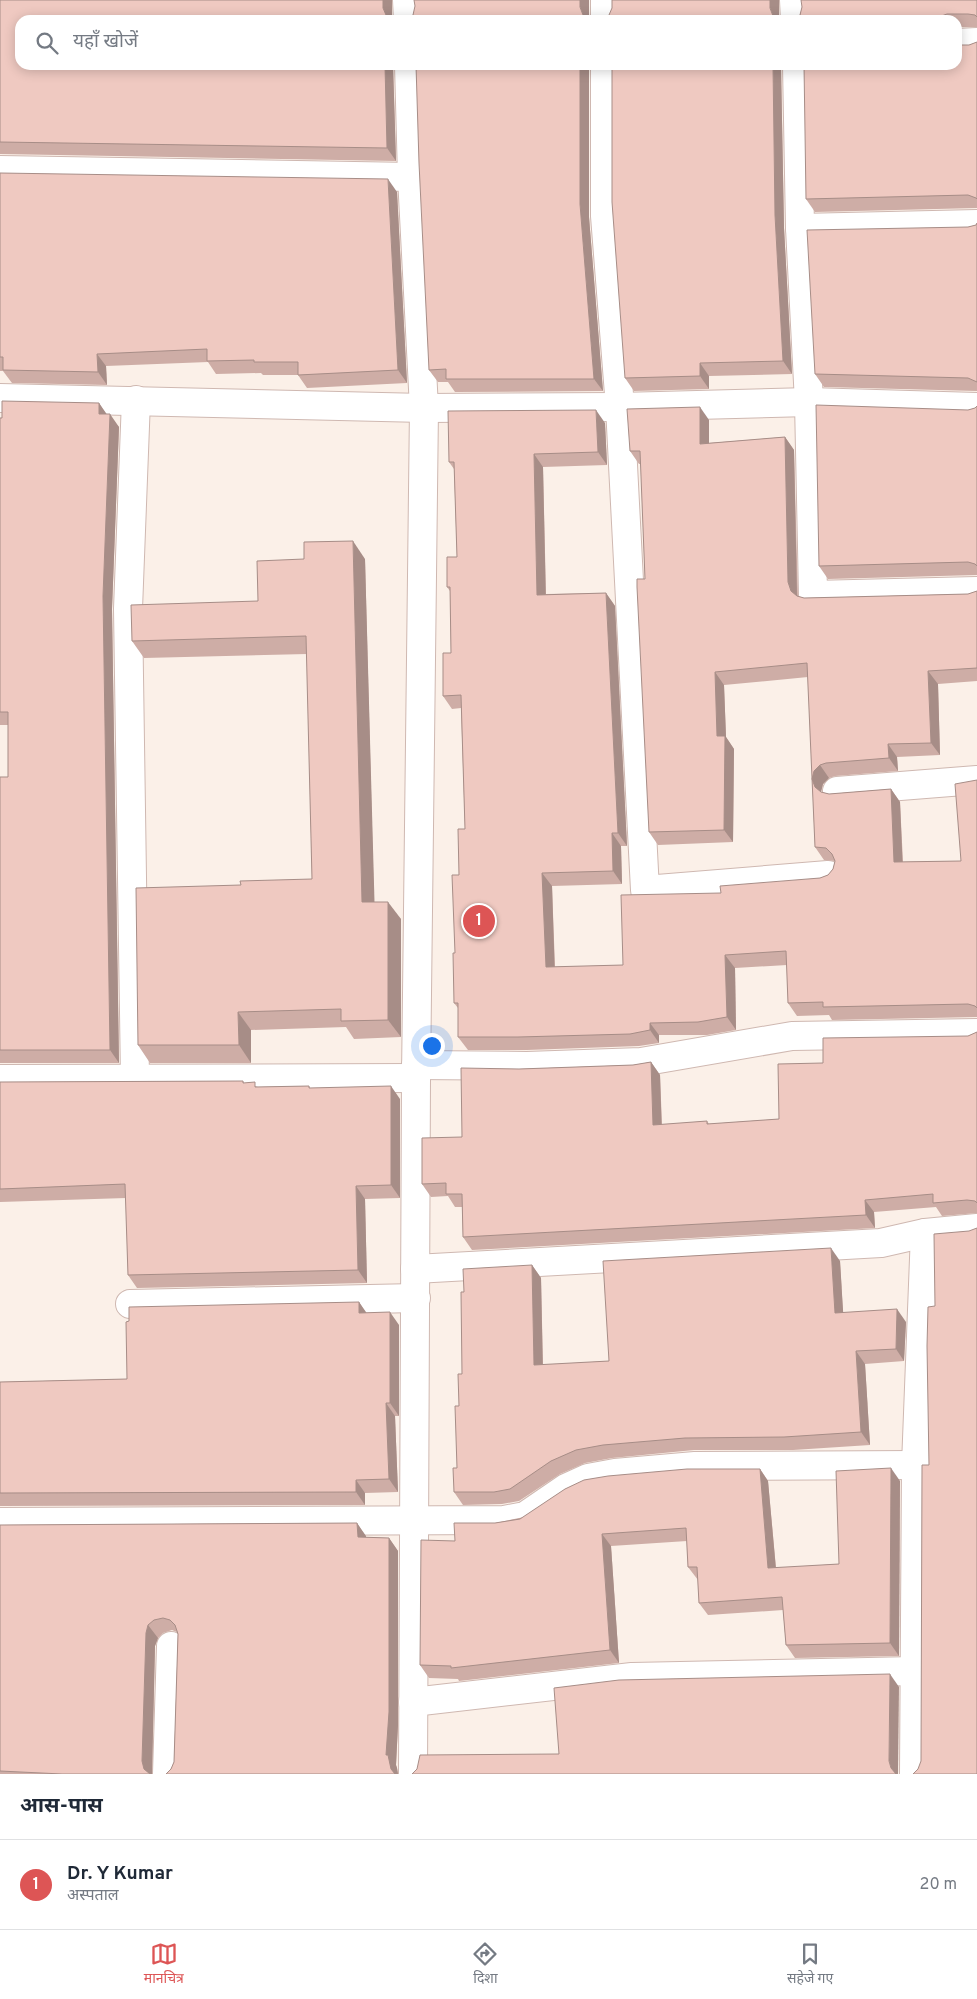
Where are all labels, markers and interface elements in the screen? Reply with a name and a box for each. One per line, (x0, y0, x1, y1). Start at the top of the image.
search box (15, 15, 962, 70)
icon: search (33, 29, 61, 57)
text: यहाँ खोजें (73, 30, 138, 54)
pin: 1 (463, 902, 495, 940)
your location (419, 1033, 445, 1059)
text: आस-पास (20, 1793, 103, 1820)
text: Dr. Y Kumar (67, 1862, 173, 1886)
text: 1 (33, 1875, 39, 1895)
text: 20 m (920, 1875, 957, 1895)
text: अस्पताल (67, 1886, 119, 1906)
tab: मानचित्र (144, 1940, 184, 1989)
tab: दिशा (471, 1940, 499, 1989)
tab: सहेजे गए (787, 1940, 833, 1989)

